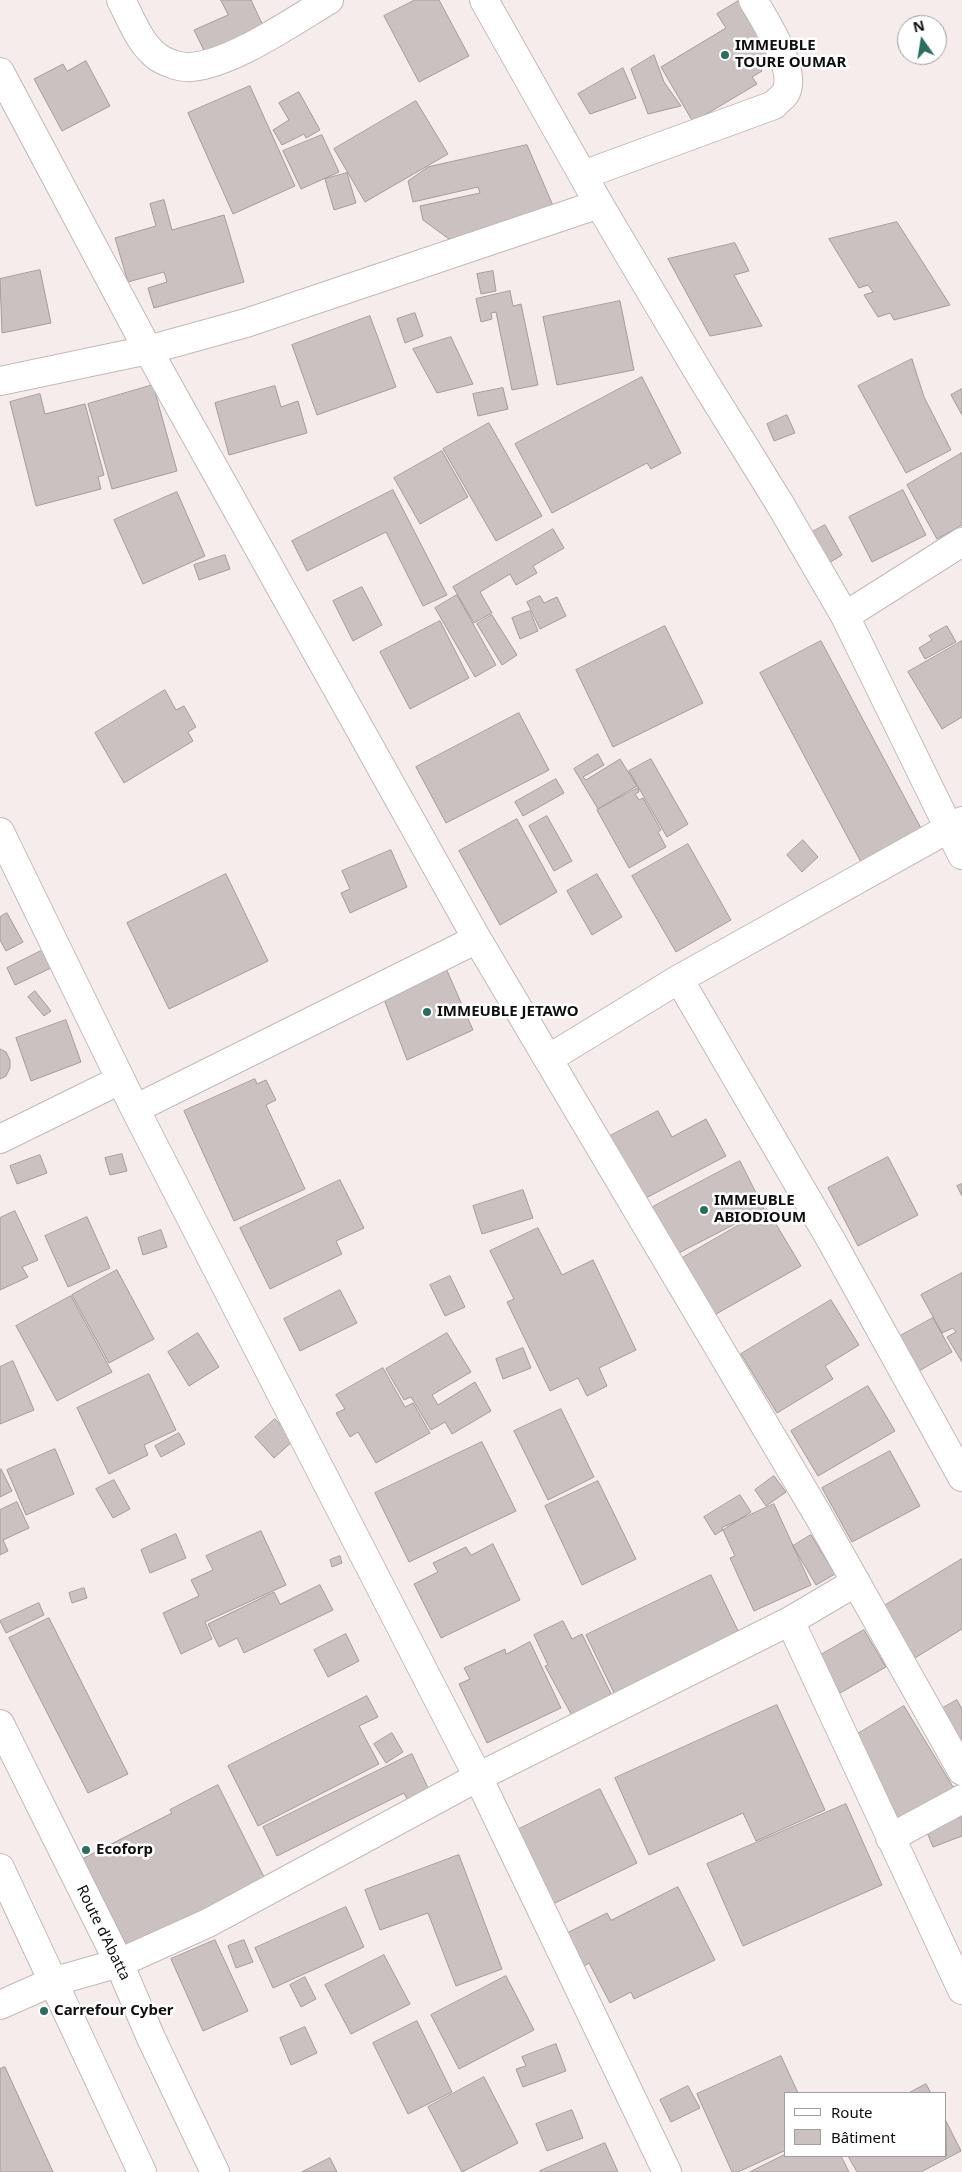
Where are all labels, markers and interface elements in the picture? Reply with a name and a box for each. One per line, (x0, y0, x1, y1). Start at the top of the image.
north arrow (897, 15, 947, 65)
text: N (911, 15, 926, 36)
place label: IMMEUBLE TOURE OUMAR (735, 37, 846, 72)
marker: IMMEUBLE TOURE OUMAR (719, 49, 731, 61)
place label: IMMEUBLE JETAWO (437, 1003, 578, 1021)
marker: IMMEUBLE JETAWO (421, 1006, 433, 1018)
place label: IMMEUBLE ABIODIOUM (714, 1192, 806, 1227)
marker: IMMEUBLE ABIODIOUM (698, 1204, 710, 1216)
place label: Ecoforp (96, 1841, 153, 1859)
marker: Ecoforp (80, 1844, 92, 1856)
street label: Route d'Abatta (72, 1883, 134, 1983)
place label: Carrefour Cyber (54, 2002, 174, 2020)
marker: Carrefour Cyber (38, 2005, 50, 2017)
legend (784, 2092, 947, 2157)
text: Route (831, 2102, 873, 2122)
text: Bâtiment (831, 2127, 896, 2147)

